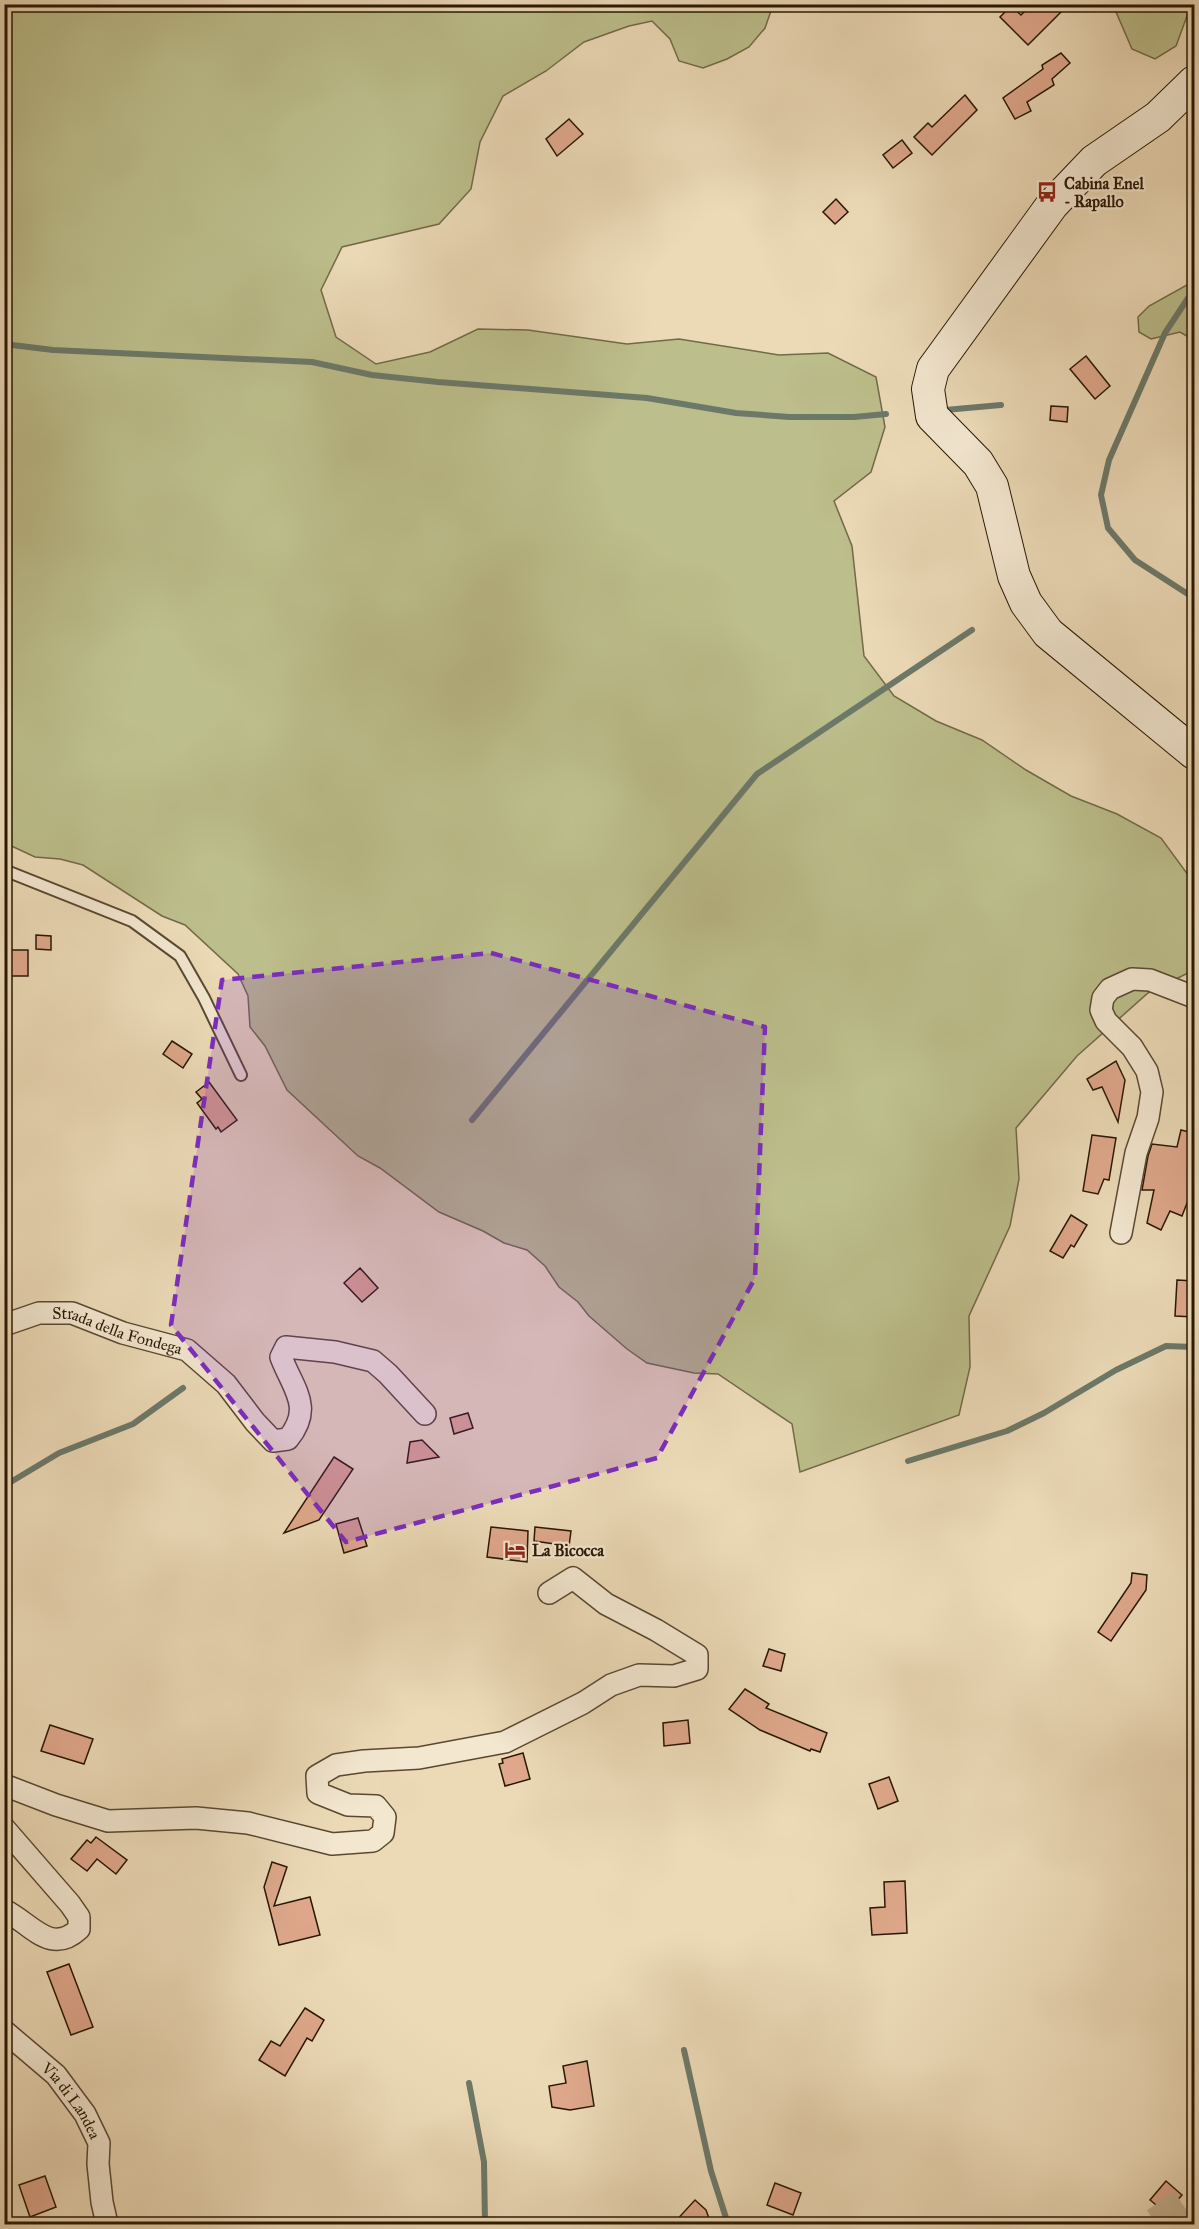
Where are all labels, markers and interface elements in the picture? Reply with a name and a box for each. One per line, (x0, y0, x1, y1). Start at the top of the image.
place label: Cabina Enel - Rapallo (1064, 174, 1144, 212)
bus stop icon: Cabina Enel - Rapallo (1035, 180, 1059, 204)
street label: Strada della Fondega (52, 1304, 185, 1358)
hotel icon: La Bicocca (503, 1538, 527, 1562)
place label: La Bicocca (532, 1541, 605, 1560)
street label: Via di Landea (37, 2057, 105, 2142)

